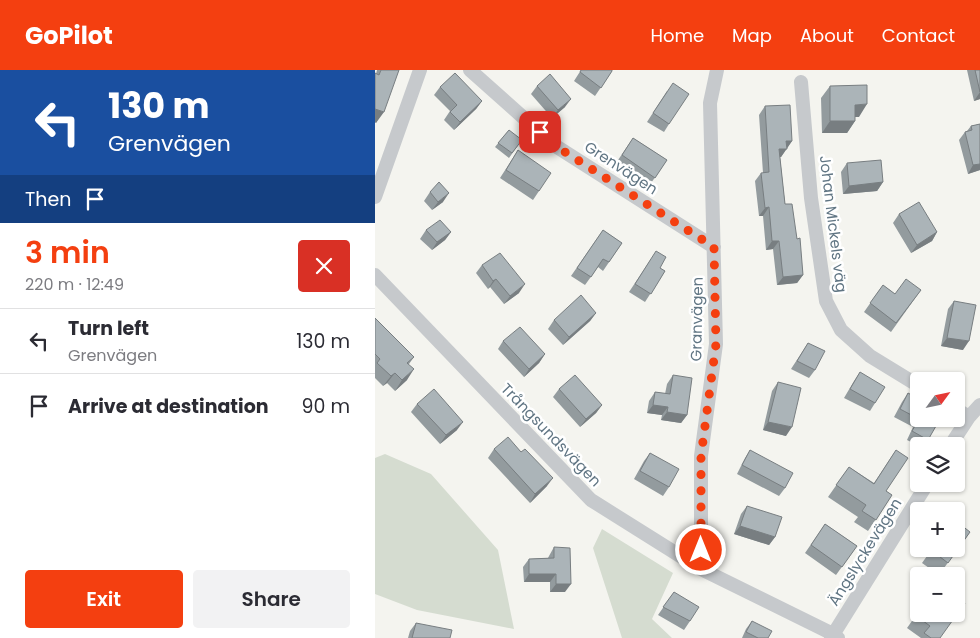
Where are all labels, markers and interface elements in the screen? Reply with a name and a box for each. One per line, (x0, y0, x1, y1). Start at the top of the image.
text: GoPilot (25, 19, 113, 52)
text: Home (650, 23, 704, 48)
text: Map (732, 23, 772, 48)
text: About (800, 23, 854, 48)
text: Contact (882, 23, 955, 48)
text: 130 m (108, 81, 210, 130)
icon: left (25, 90, 90, 155)
pin (519, 111, 561, 153)
icon: arrive (526, 118, 554, 146)
text: Grenvägen (108, 128, 231, 159)
street label: Grenvägen (580, 136, 662, 199)
street label: Johan Mickels väg (815, 154, 852, 294)
icon: arrive (81, 185, 109, 213)
text: Then (25, 186, 71, 213)
text: 3 min (25, 231, 110, 274)
button: close (298, 240, 350, 292)
text: 220 m · 12:49 (25, 273, 124, 296)
street label: Granvägen (685, 277, 708, 361)
text: Turn left (68, 315, 149, 342)
icon: left (25, 327, 53, 355)
text: 130 m (296, 328, 350, 355)
text: Grenvägen (68, 344, 157, 367)
north arrow (910, 372, 965, 428)
map controls (910, 372, 965, 622)
street label: Trångsundsvägen (497, 378, 606, 491)
icon: arrive (25, 392, 53, 420)
text: Arrive at destination (68, 393, 269, 420)
text: 90 m (301, 393, 350, 420)
button: layers (910, 437, 965, 492)
street label: Ängslyckevägen (823, 494, 906, 610)
button: + (910, 502, 965, 557)
position arrow (674, 523, 726, 575)
button: − (910, 567, 965, 622)
button: Exit (25, 570, 183, 628)
button: Share (193, 570, 350, 628)

